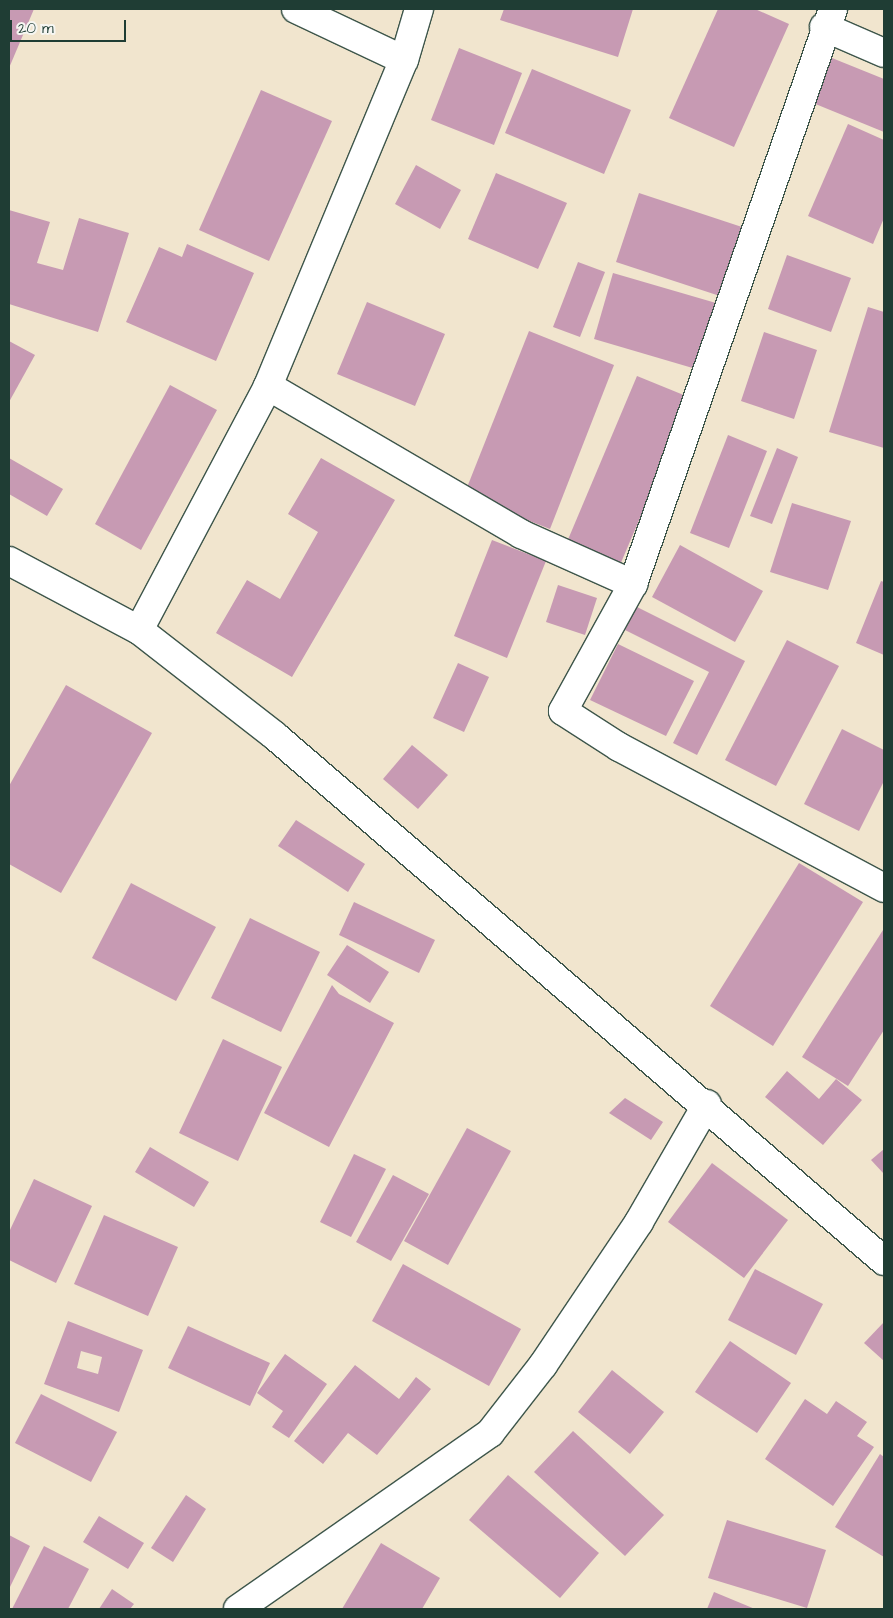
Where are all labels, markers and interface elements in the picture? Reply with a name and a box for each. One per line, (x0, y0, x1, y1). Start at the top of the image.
scale bar (12, 10, 129, 42)
text: 20 m (18, 18, 54, 39)

